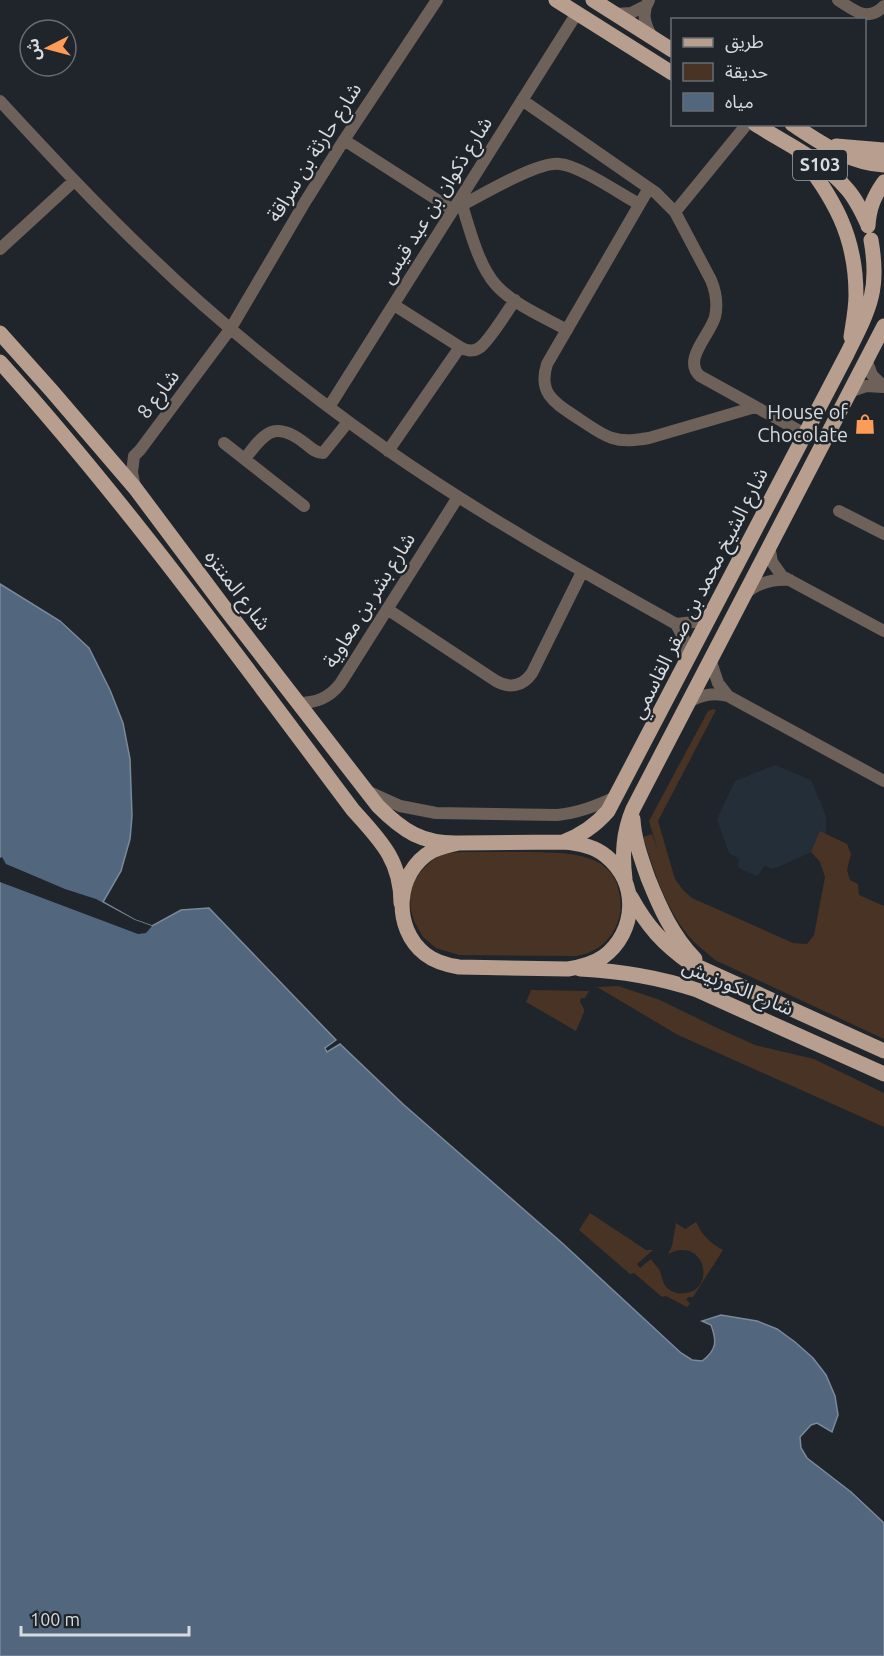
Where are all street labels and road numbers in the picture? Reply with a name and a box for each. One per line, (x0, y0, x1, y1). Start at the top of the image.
street label: شارع حارثة بن سراقة (262, 78, 369, 227)
street label: شارع ذكوان بن عبد قيس (375, 112, 500, 289)
road number: S103 (793, 150, 847, 180)
street label: شارع 8 (132, 365, 186, 425)
street label: شارع الشيخ محمد بن صقر القاسمي (625, 464, 776, 724)
street label: شارع بشر بن معاوية (318, 528, 423, 673)
street label: شارع المنتزه (198, 545, 276, 637)
street label: شارع الكورنيش (678, 954, 797, 1023)

